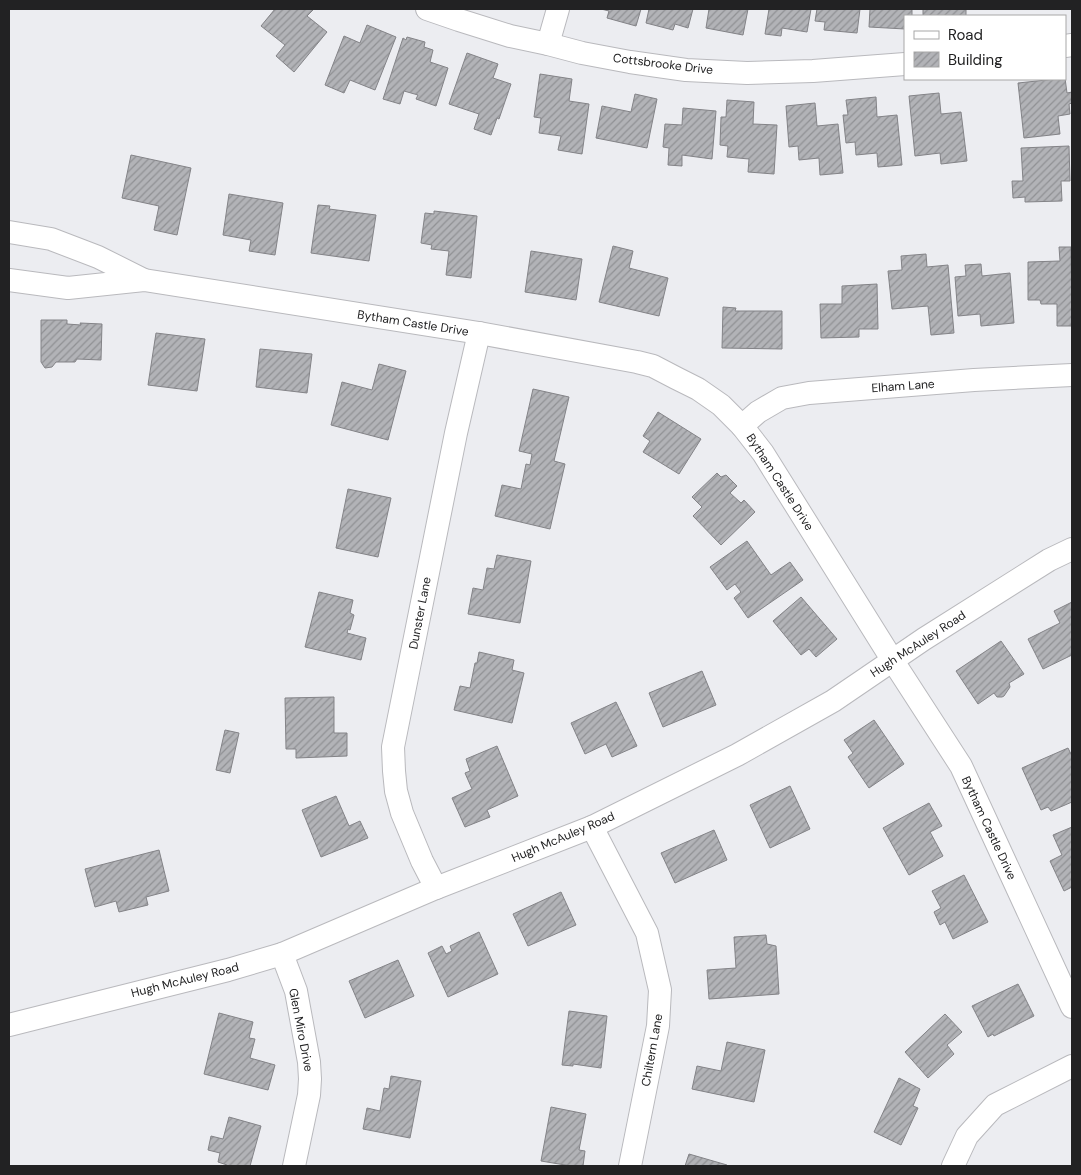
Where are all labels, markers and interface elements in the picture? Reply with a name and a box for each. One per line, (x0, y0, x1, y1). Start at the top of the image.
legend (904, 15, 1066, 80)
text: Road (948, 25, 983, 45)
street label: Cottsbrooke Drive (612, 50, 714, 78)
text: Building (948, 50, 1003, 70)
street label: Bytham Castle Drive (356, 306, 470, 340)
street label: Elham Lane (871, 376, 935, 396)
street label: Bytham Castle Drive (743, 430, 817, 534)
street label: Dunster Lane (405, 575, 435, 651)
street label: Hugh McAuley Road (867, 607, 969, 681)
street label: Bytham Castle Drive (958, 774, 1020, 883)
street label: Hugh McAuley Road (509, 808, 617, 866)
street label: Hugh McAuley Road (129, 959, 241, 1001)
street label: Glen Miro Drive (285, 987, 317, 1073)
street label: Chiltern Lane (638, 1012, 666, 1088)

